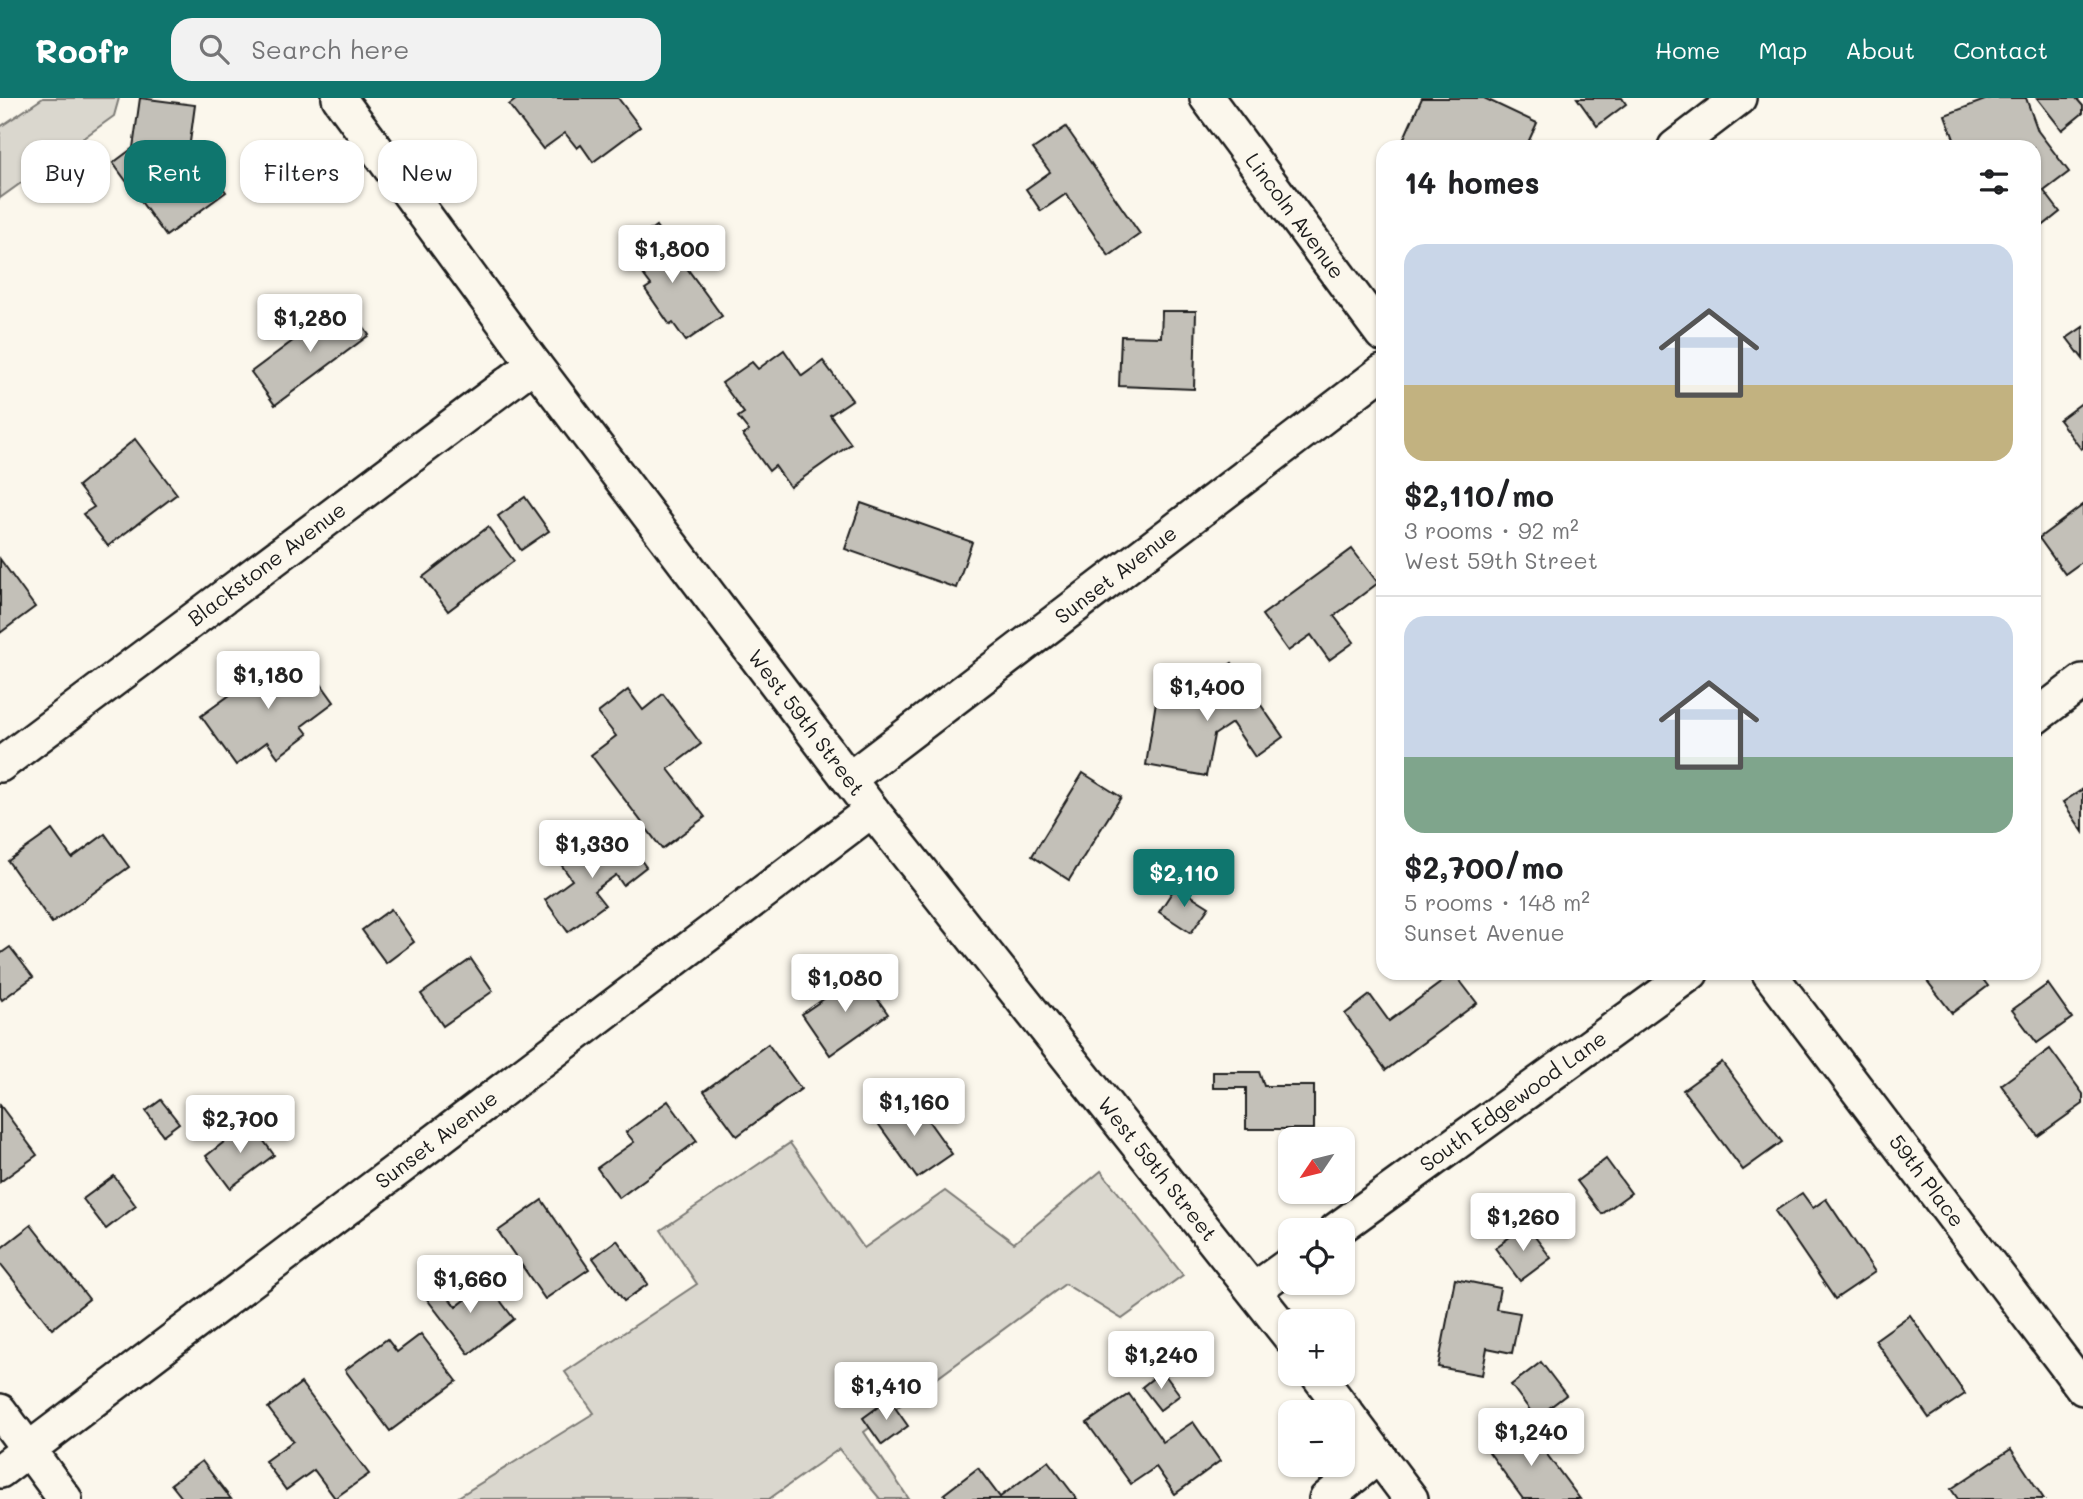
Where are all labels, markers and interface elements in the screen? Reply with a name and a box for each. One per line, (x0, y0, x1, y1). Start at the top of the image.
search box (171, 18, 661, 81)
text: Roofr (35, 28, 129, 71)
icon: search (195, 30, 233, 68)
text: Search here (251, 32, 409, 66)
text: Home (1655, 34, 1720, 65)
text: Map (1758, 34, 1807, 65)
text: About (1845, 34, 1915, 65)
text: Contact (1953, 34, 2048, 65)
chip: Buy (21, 140, 110, 203)
chip: Rent (124, 140, 226, 203)
chip: Filters (240, 140, 364, 203)
chip: New (378, 140, 477, 203)
street label: Lincoln Avenue (1240, 147, 1351, 284)
text: 14 homes (1404, 162, 1540, 202)
icon: filters (1975, 163, 2013, 201)
pin: $1,800 (615, 226, 729, 285)
text: $1,800 (634, 233, 710, 263)
icon: home (1646, 290, 1772, 416)
pin: $1,280 (253, 294, 367, 354)
text: $1,280 (273, 302, 347, 332)
text: $2,110/mo (1404, 475, 1554, 515)
street label: Blackstone Avenue (182, 495, 351, 631)
text: 3 rooms · 92 m² (1404, 515, 1579, 545)
street label: Sunset Avenue (1049, 519, 1182, 629)
text: West 59th Street (1404, 545, 1598, 575)
street label: West 59th Street (743, 643, 871, 801)
pin: $1,180 (211, 652, 325, 711)
text: $1,180 (233, 659, 303, 689)
icon: home (1646, 662, 1772, 788)
pin: $1,400 (1150, 664, 1264, 723)
text: $1,400 (1169, 671, 1245, 701)
pin: $1,330 (535, 820, 649, 880)
text: $1,330 (555, 828, 629, 858)
text: $2,700/mo (1404, 847, 1563, 887)
pin: $2,110 (1127, 850, 1241, 909)
text: $2,110 (1149, 857, 1219, 887)
text: 5 rooms · 148 m² (1404, 887, 1590, 917)
text: Sunset Avenue (1404, 917, 1565, 947)
pin: $1,080 (788, 954, 902, 1014)
text: $1,080 (807, 962, 883, 992)
street label: South Edgewood Lane (1414, 1024, 1611, 1177)
pin: $1,160 (857, 1079, 971, 1138)
street label: Sunset Avenue (369, 1084, 502, 1194)
text: $1,160 (879, 1086, 949, 1116)
street label: West 59th Street (1093, 1091, 1224, 1246)
pin: $2,700 (183, 1096, 297, 1155)
text: $2,700 (202, 1103, 278, 1133)
north arrow (1278, 1127, 1354, 1204)
map controls (1278, 1127, 1355, 1477)
street label: 59th Place (1884, 1129, 1971, 1232)
pin: $1,260 (1466, 1194, 1580, 1253)
text: $1,260 (1486, 1201, 1560, 1231)
button: locate (1278, 1218, 1355, 1295)
pin: $1,660 (413, 1256, 527, 1315)
text: $1,660 (433, 1263, 507, 1293)
button: + (1278, 1309, 1355, 1386)
pin: $1,240 (1104, 1332, 1218, 1391)
text: $1,240 (1124, 1339, 1198, 1369)
pin: $1,410 (829, 1362, 943, 1422)
text: $1,410 (850, 1370, 922, 1400)
button: − (1278, 1400, 1355, 1477)
pin: $1,240 (1474, 1408, 1588, 1468)
text: $1,240 (1494, 1416, 1568, 1446)

